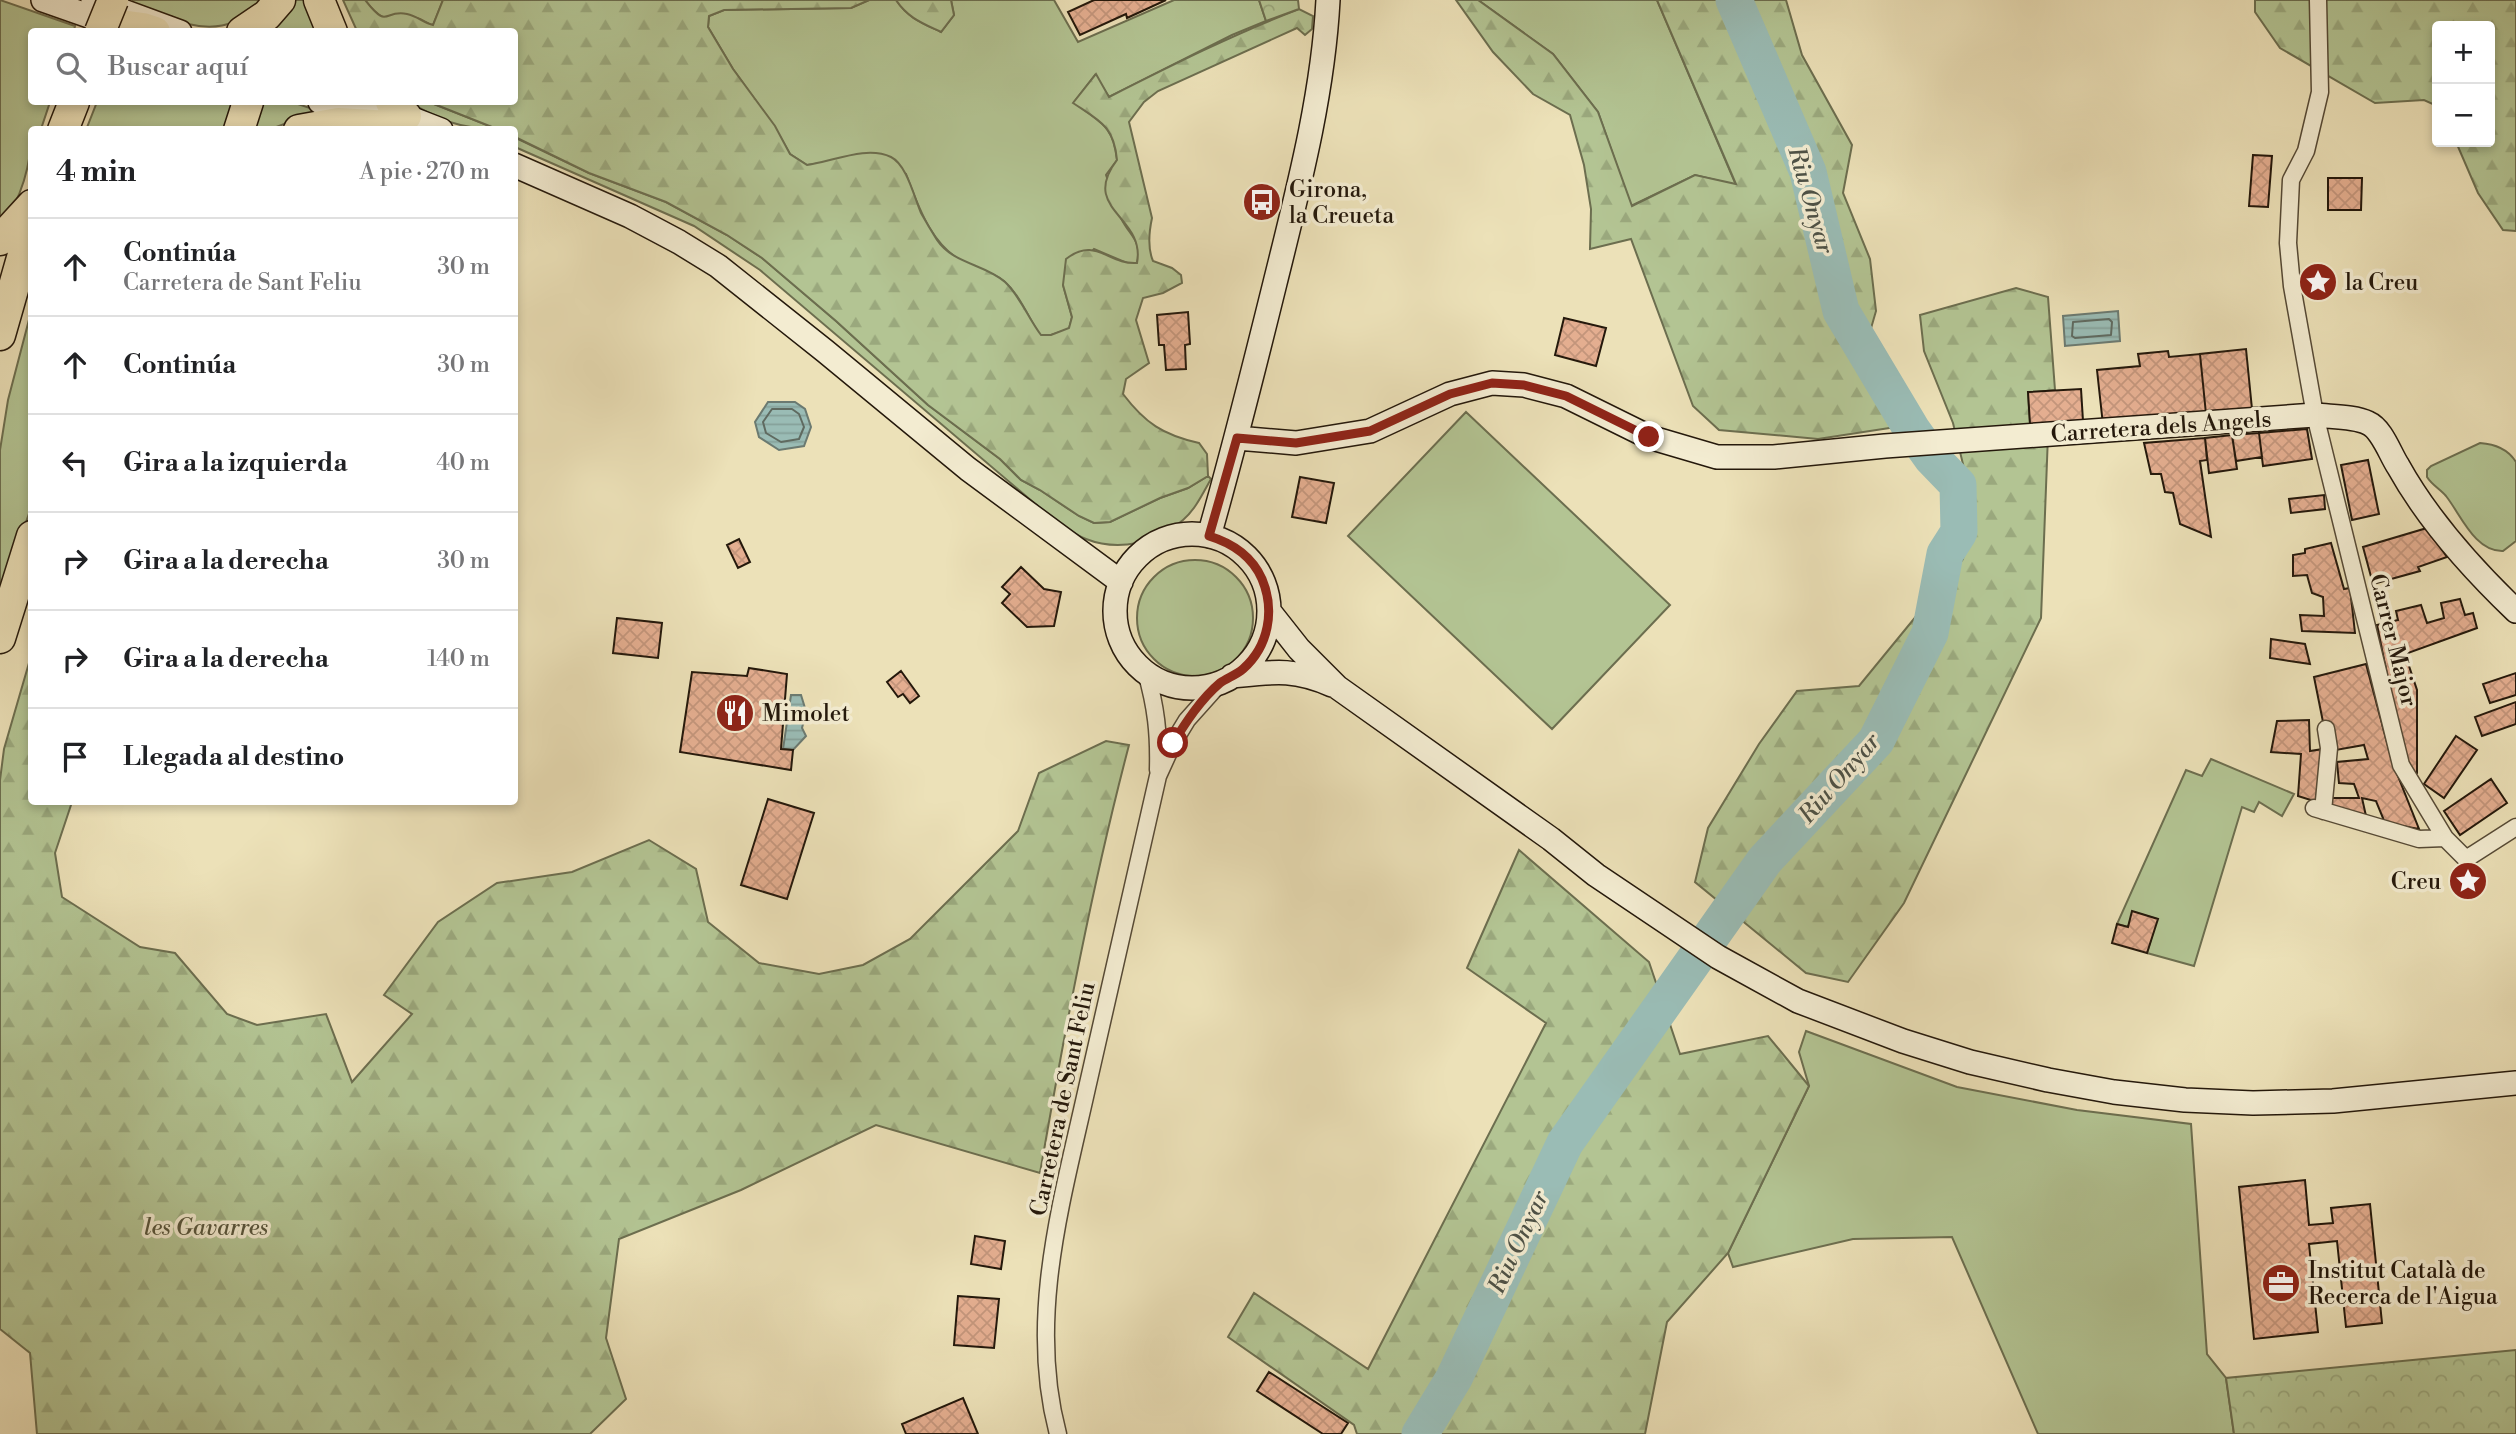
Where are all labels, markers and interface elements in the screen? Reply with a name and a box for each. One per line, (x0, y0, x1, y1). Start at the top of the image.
map controls (2432, 21, 2495, 147)
button: + (2432, 21, 2495, 84)
search box (28, 28, 518, 105)
icon: search (52, 48, 90, 86)
text: Buscar aquí (108, 51, 248, 83)
button: − (2432, 84, 2495, 147)
water label: Riu Onyar (1780, 142, 1840, 258)
text: 4 min (56, 153, 136, 191)
text: A pie · 270 m (359, 158, 490, 186)
place label: Girona, la Creueta (1289, 176, 1395, 230)
bus stop icon: Girona, la Creueta (1241, 181, 1283, 223)
text: Continúa (123, 237, 236, 269)
icon: ahead (56, 248, 94, 286)
text: 30 m (437, 253, 490, 281)
place icon: la Creu (2297, 261, 2339, 303)
text: Carretera de Sant Feliu (123, 269, 362, 297)
place label: la Creu (2345, 269, 2418, 297)
icon: ahead (56, 346, 94, 384)
text: Continúa (123, 349, 236, 381)
text: 30 m (437, 351, 490, 379)
street label: Carretera dels Angels (2050, 405, 2272, 449)
route end (1633, 421, 1664, 452)
icon: left (56, 444, 94, 482)
text: Gira a la izquierda (123, 447, 347, 479)
text: 40 m (436, 449, 490, 477)
icon: right (56, 542, 94, 580)
text: Gira a la derecha (123, 545, 329, 577)
text: 30 m (437, 547, 490, 575)
street label: Carrer Major (2363, 571, 2423, 710)
icon: right (56, 640, 94, 678)
text: Gira a la derecha (123, 643, 329, 675)
text: 140 m (427, 645, 490, 673)
restaurant icon: Mimolet (714, 692, 756, 734)
place label: Mimolet (762, 700, 850, 728)
route start (1157, 727, 1188, 758)
water label: Riu Onyar (1792, 727, 1888, 831)
icon: arrive (56, 738, 94, 776)
text: Llegada al destino (123, 741, 344, 773)
place icon: Creu (2447, 860, 2489, 902)
place label: Creu (2391, 868, 2441, 896)
street label: Carretera de Sant Feliu (1024, 980, 1101, 1219)
water label: Riu Onyar (1482, 1186, 1556, 1299)
park label: les Gavarres (144, 1214, 268, 1242)
place label: Institut Català de Recerca de l'Aigua (2308, 1257, 2498, 1311)
office icon: Institut Català de Recerca de l'Aigua (2260, 1262, 2302, 1304)

